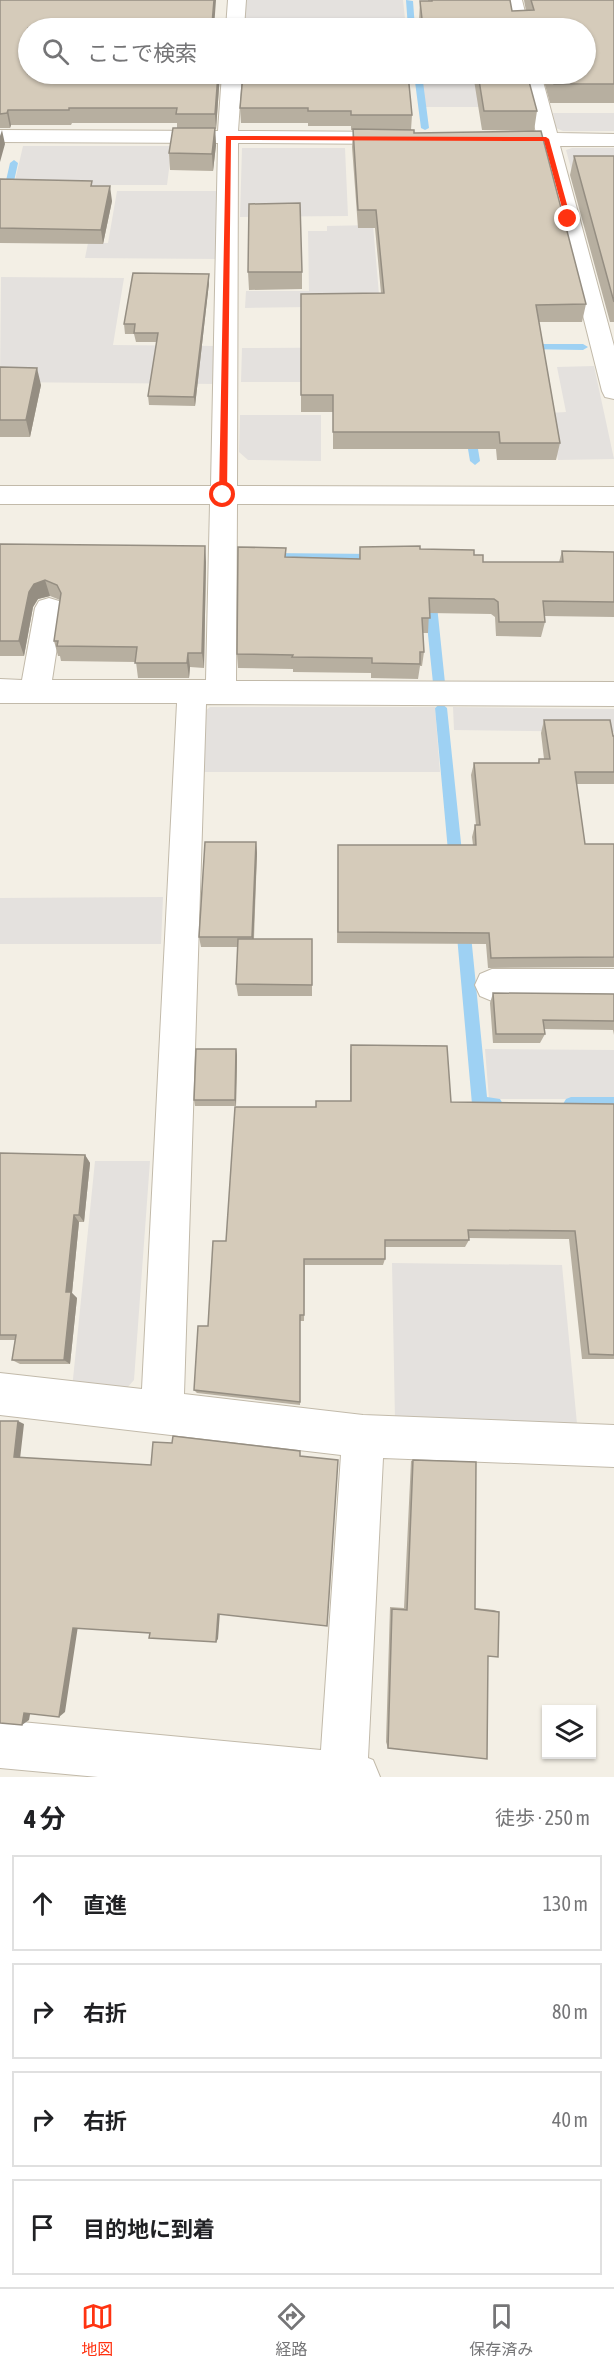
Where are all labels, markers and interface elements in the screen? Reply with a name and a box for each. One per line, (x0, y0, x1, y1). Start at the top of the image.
search box (18, 18, 596, 84)
icon: search (39, 35, 72, 68)
text: ここで検索 (87, 40, 197, 66)
route end (554, 205, 580, 231)
route start (209, 481, 235, 507)
map controls (542, 1705, 596, 1759)
button: layers (542, 1705, 596, 1759)
text: 4 分 (24, 1804, 66, 1834)
text: 徒歩 · 250 m (495, 1806, 590, 1829)
icon: ahead (26, 1887, 59, 1920)
text: 直進 (83, 1892, 127, 1918)
text: 130 m (543, 1892, 588, 1915)
icon: right (26, 1995, 59, 2028)
text: 右折 (83, 2000, 127, 2026)
text: 80 m (552, 2000, 588, 2023)
icon: right (26, 2103, 59, 2136)
text: 右折 (83, 2108, 127, 2134)
text: 40 m (552, 2108, 588, 2131)
icon: arrive (26, 2211, 59, 2244)
text: 目的地に到着 (83, 2216, 215, 2242)
tab: 地図 (81, 2300, 114, 2360)
tab: 経路 (275, 2300, 308, 2360)
tab: 保存済み (469, 2300, 533, 2360)

